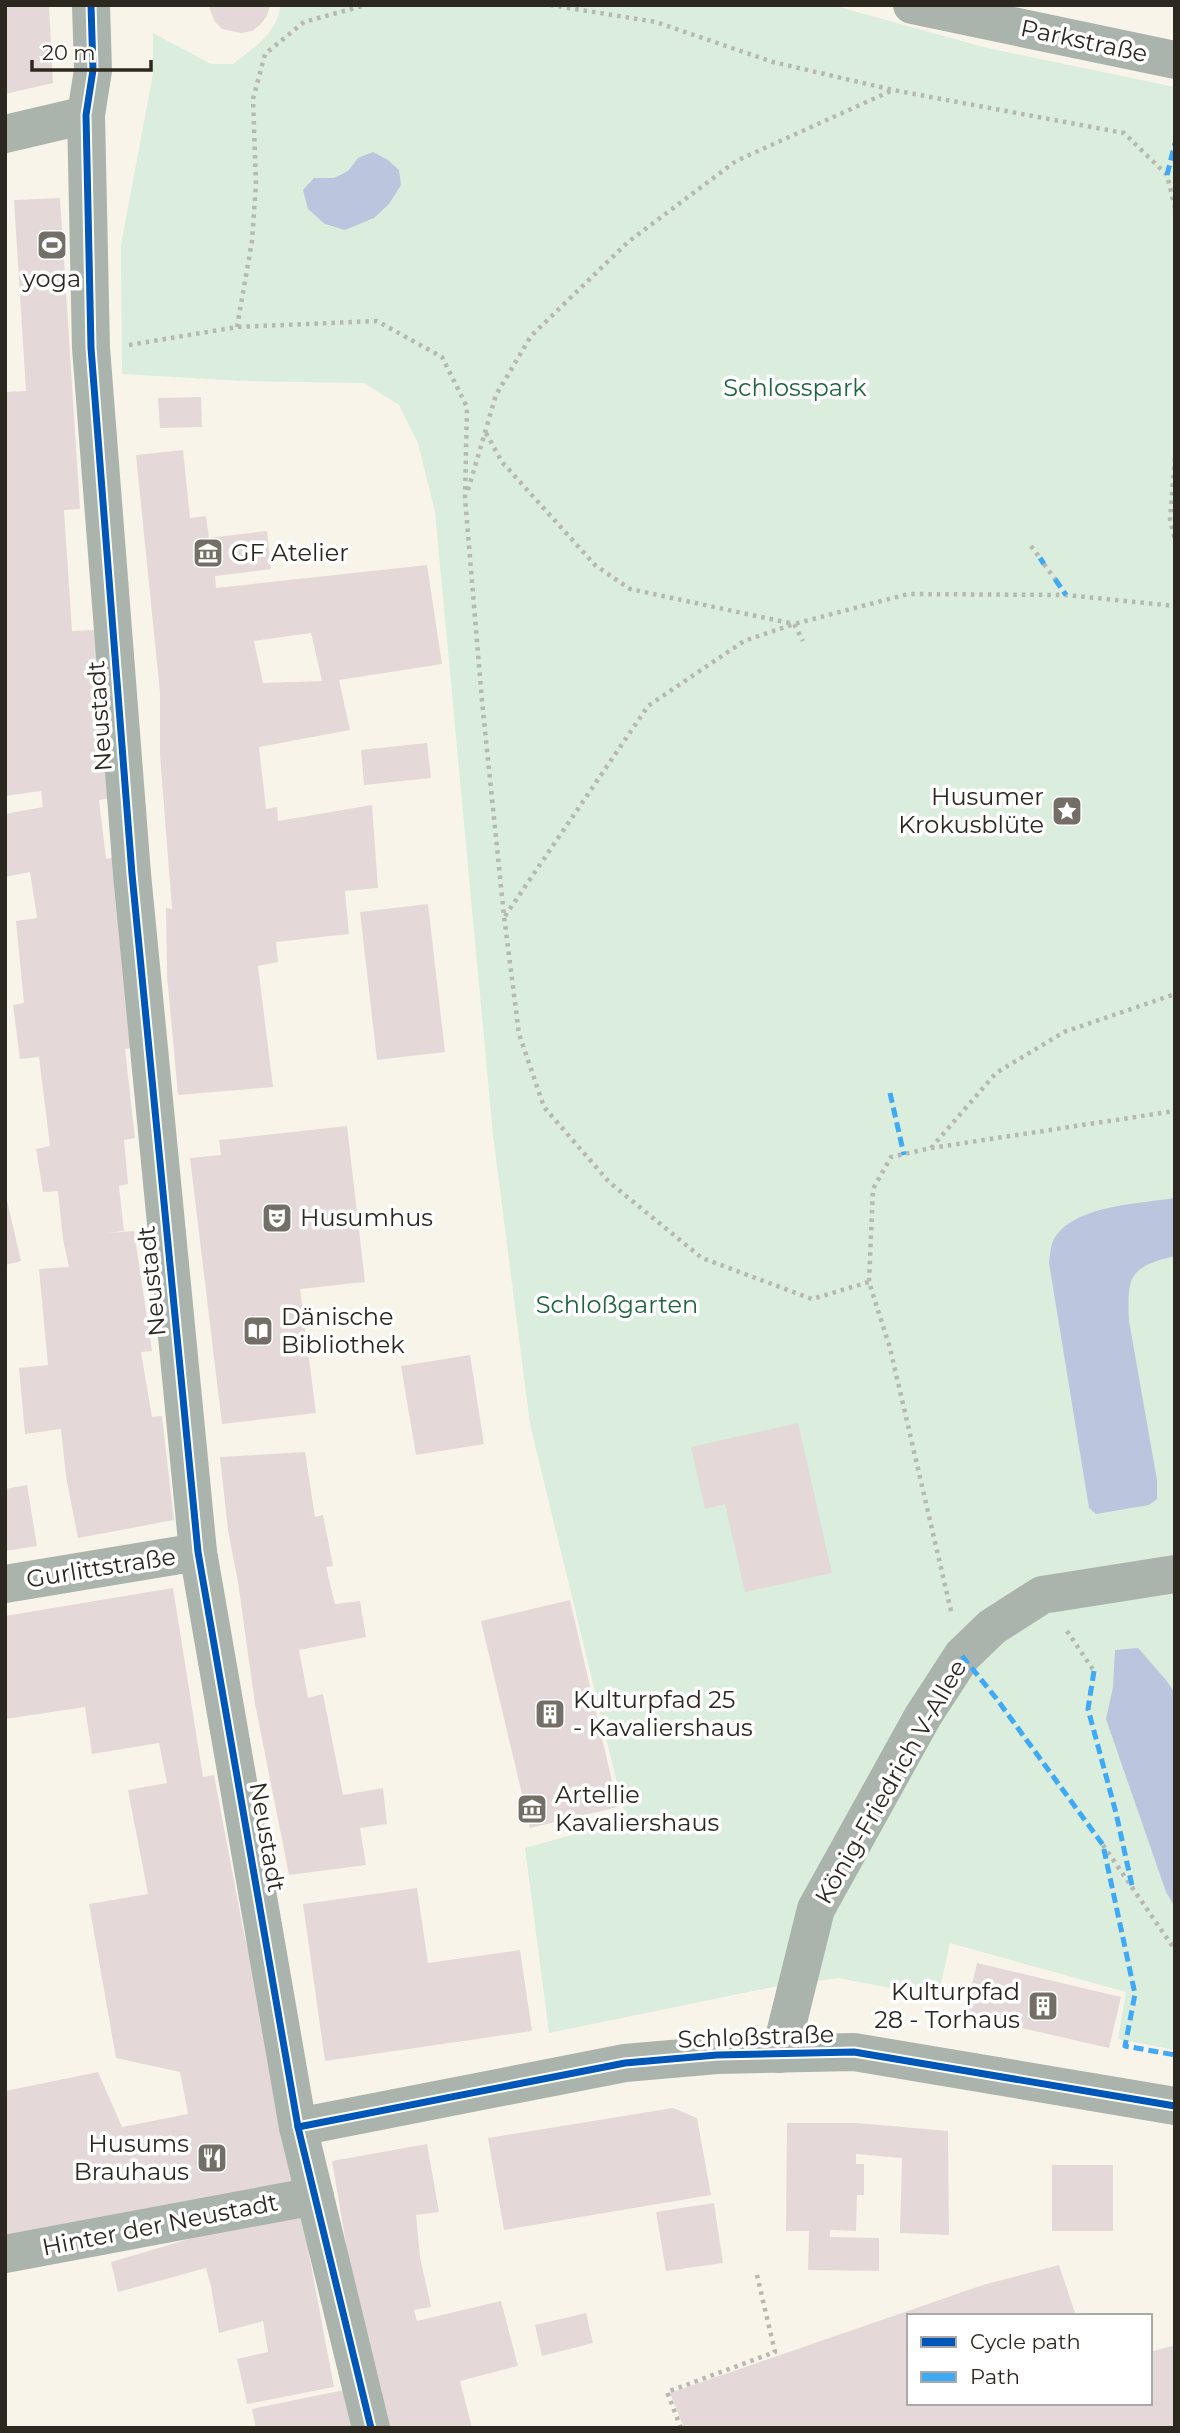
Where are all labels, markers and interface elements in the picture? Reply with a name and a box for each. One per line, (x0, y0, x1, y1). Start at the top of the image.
street label: Parkstraße (1018, 13, 1150, 68)
scale bar (32, 28, 150, 72)
text: 20 m (42, 40, 96, 65)
sports icon: yoga (35, 228, 69, 262)
place label: yoga (22, 264, 81, 293)
park label: Schlosspark (723, 373, 867, 402)
museum icon: GF Atelier (191, 536, 225, 570)
place label: GF Atelier (231, 538, 349, 567)
street label: Neustadt (81, 659, 118, 772)
place label: Husumer Krokusblüte (898, 782, 1044, 839)
place icon: Husumer Krokusblüte (1050, 794, 1084, 828)
theatre icon: Husumhus (260, 1201, 294, 1235)
place label: Husumhus (300, 1203, 433, 1232)
street label: Neustadt (131, 1224, 172, 1338)
park label: Schloßgarten (536, 1290, 698, 1319)
place label: Dänische Bibliothek (281, 1302, 405, 1359)
library icon: Dänische Bibliothek (241, 1314, 275, 1348)
street label: Gurlittstraße (24, 1541, 178, 1594)
street label: König-Friedrich V-Allee (809, 1654, 972, 1909)
place label: Kulturpfad 25 - Kavaliershaus (573, 1685, 753, 1742)
building icon: Kulturpfad 25 - Kavaliershaus (533, 1697, 567, 1731)
street label: Neustadt (244, 1780, 291, 1894)
place label: Artellie Kavaliershaus (555, 1780, 719, 1837)
museum icon: Artellie Kavaliershaus (515, 1792, 549, 1826)
place label: Kulturpfad 28 - Torhaus (874, 1977, 1020, 2034)
building icon: Kulturpfad 28 - Torhaus (1026, 1989, 1060, 2023)
street label: Schloßstraße (677, 2019, 835, 2054)
place label: Husums Brauhaus (74, 2129, 189, 2186)
restaurant icon: Husums Brauhaus (195, 2141, 229, 2175)
street label: Hinter der Neustadt (40, 2187, 281, 2262)
legend (907, 2314, 1152, 2405)
text: Cycle path (970, 2329, 1081, 2354)
text: Path (970, 2364, 1020, 2389)

